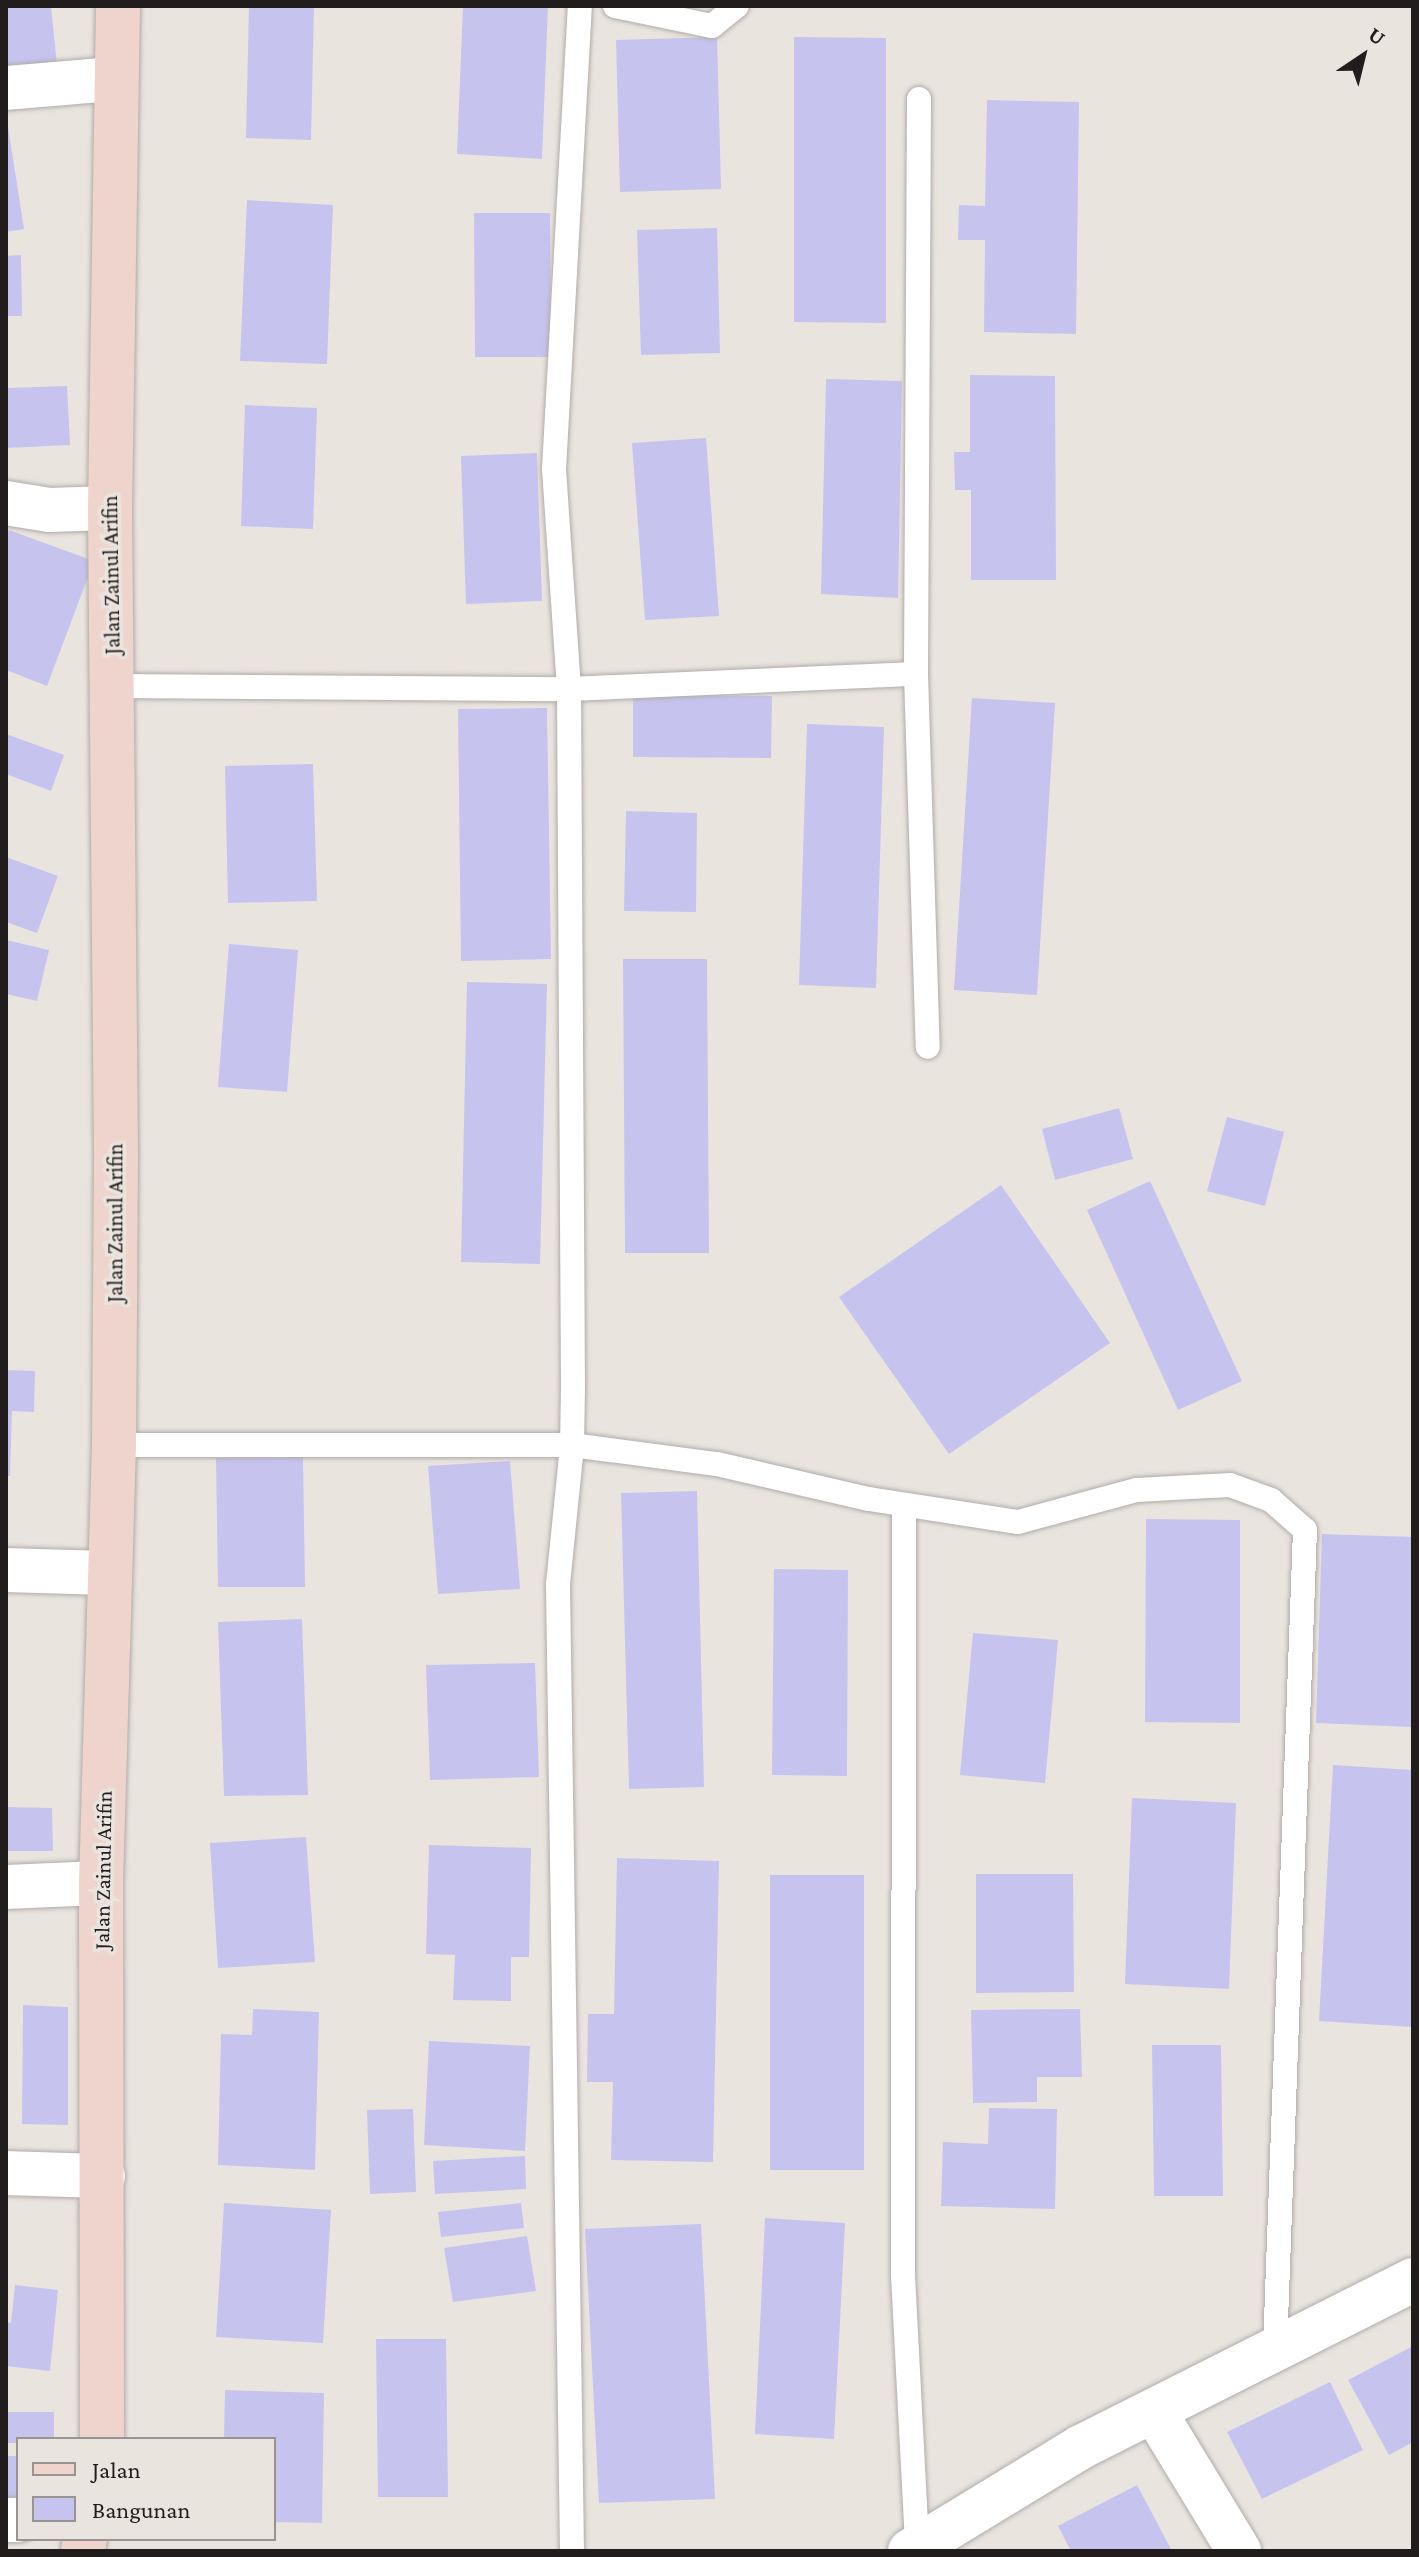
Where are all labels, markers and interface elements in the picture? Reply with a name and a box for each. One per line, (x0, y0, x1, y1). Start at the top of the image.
north arrow (1323, 16, 1403, 96)
text: U (1364, 21, 1390, 50)
street label: Jalan Zainul Arifin (96, 495, 126, 655)
street label: Jalan Zainul Arifin (102, 1143, 128, 1303)
street label: Jalan Zainul Arifin (88, 1790, 118, 1950)
legend (16, 2437, 276, 2541)
text: Jalan (92, 2456, 141, 2483)
text: Bangunan (92, 2496, 190, 2523)

